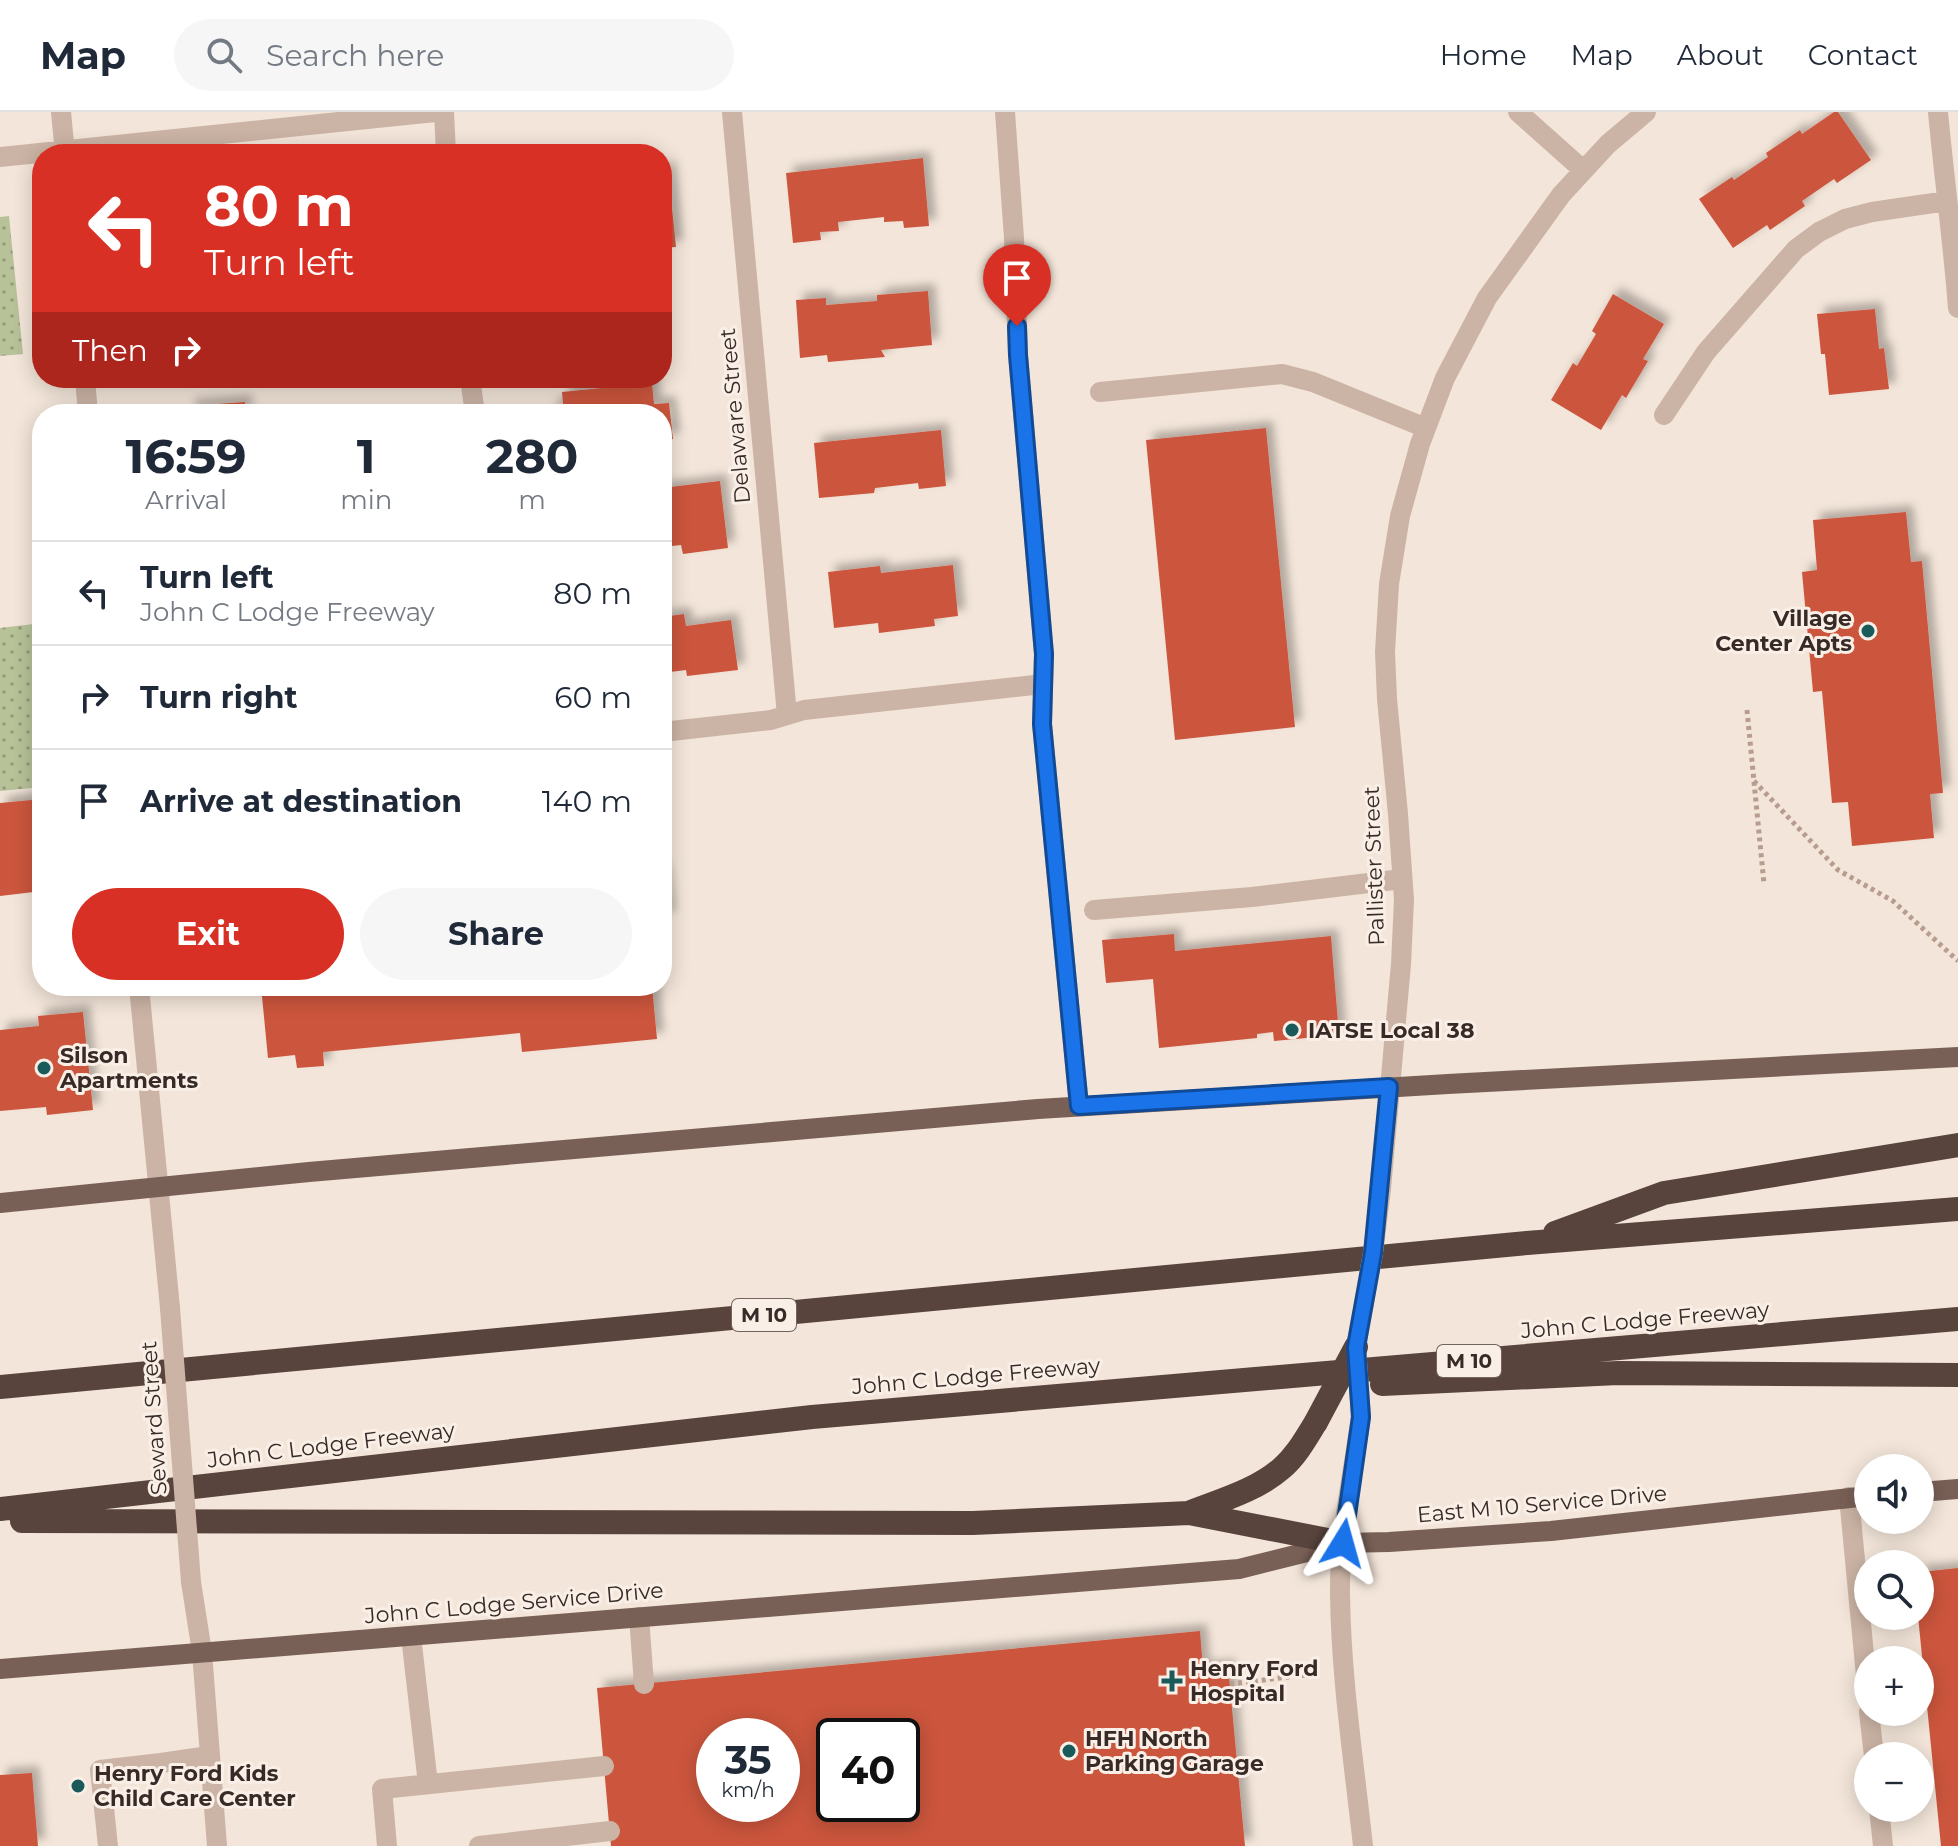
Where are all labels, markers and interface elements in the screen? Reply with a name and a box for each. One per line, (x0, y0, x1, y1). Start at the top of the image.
search box (174, 19, 734, 91)
text: Map (40, 32, 126, 79)
icon: search (202, 33, 246, 77)
text: Search here (266, 37, 444, 74)
text: Home (1440, 38, 1527, 72)
text: Map (1571, 38, 1633, 72)
text: About (1677, 38, 1764, 72)
text: Contact (1808, 38, 1918, 72)
text: 80 m (204, 172, 354, 240)
icon: left (72, 176, 176, 280)
text: Turn left (204, 240, 355, 284)
pin (983, 244, 1051, 326)
icon: arrive (995, 256, 1039, 300)
street label: Delaware Street (714, 327, 756, 505)
icon: right (164, 328, 208, 372)
text: Then (72, 332, 148, 369)
text: 16:59 (126, 427, 247, 485)
text: 1 (357, 427, 376, 485)
text: 280 (486, 427, 578, 485)
text: Arrival (145, 484, 227, 516)
text: min (340, 484, 392, 516)
text: m (518, 484, 546, 516)
text: Turn left (140, 559, 273, 596)
icon: left (72, 571, 116, 615)
text: 80 m (553, 575, 632, 612)
text: John C Lodge Freeway (140, 596, 435, 628)
place label: Village Center Apts (1715, 605, 1852, 657)
marker: Village Center Apts (1859, 622, 1877, 640)
icon: right (72, 675, 116, 719)
text: Turn right (140, 679, 297, 716)
text: 60 m (554, 679, 632, 716)
icon: arrive (72, 779, 116, 823)
text: Arrive at destination (140, 783, 462, 820)
text: 140 m (542, 783, 632, 820)
street label: Pallister Street (1358, 786, 1390, 946)
button: Exit (72, 888, 344, 980)
button: Share (360, 888, 632, 980)
place label: IATSE Local 38 (1308, 1017, 1474, 1044)
marker: IATSE Local 38 (1283, 1021, 1301, 1039)
place label: Silson Apartments (59, 1042, 199, 1094)
marker: Silson Apartments (35, 1059, 53, 1077)
street label: John C Lodge Freeway (1519, 1296, 1770, 1344)
road number: M 10 (732, 1299, 796, 1331)
street label: Seward Street (135, 1340, 173, 1496)
road number: M 10 (1437, 1345, 1501, 1377)
street label: John C Lodge Freeway (850, 1352, 1101, 1400)
street label: John C Lodge Freeway (205, 1416, 456, 1474)
map controls (1854, 1454, 1934, 1822)
button: sound (1854, 1454, 1934, 1534)
street label: East M 10 Service Drive (1416, 1480, 1668, 1528)
position arrow (1301, 1501, 1385, 1585)
button: search (1854, 1550, 1934, 1630)
street label: John C Lodge Service Drive (362, 1576, 665, 1630)
button: + (1854, 1646, 1934, 1726)
place label: Henry Ford Hospital (1190, 1655, 1318, 1707)
marker: Henry Ford Hospital (1161, 1670, 1183, 1692)
speed limit sign: 40 (816, 1718, 920, 1822)
place label: HFH North Parking Garage (1085, 1725, 1264, 1777)
text: 35 (724, 1735, 772, 1784)
marker: HFH North Parking Garage (1060, 1742, 1078, 1760)
button: − (1854, 1742, 1934, 1822)
place label: Henry Ford Kids Child Care Center (94, 1760, 296, 1812)
marker: Henry Ford Kids Child Care Center (69, 1777, 87, 1795)
text: km/h (721, 1778, 775, 1802)

